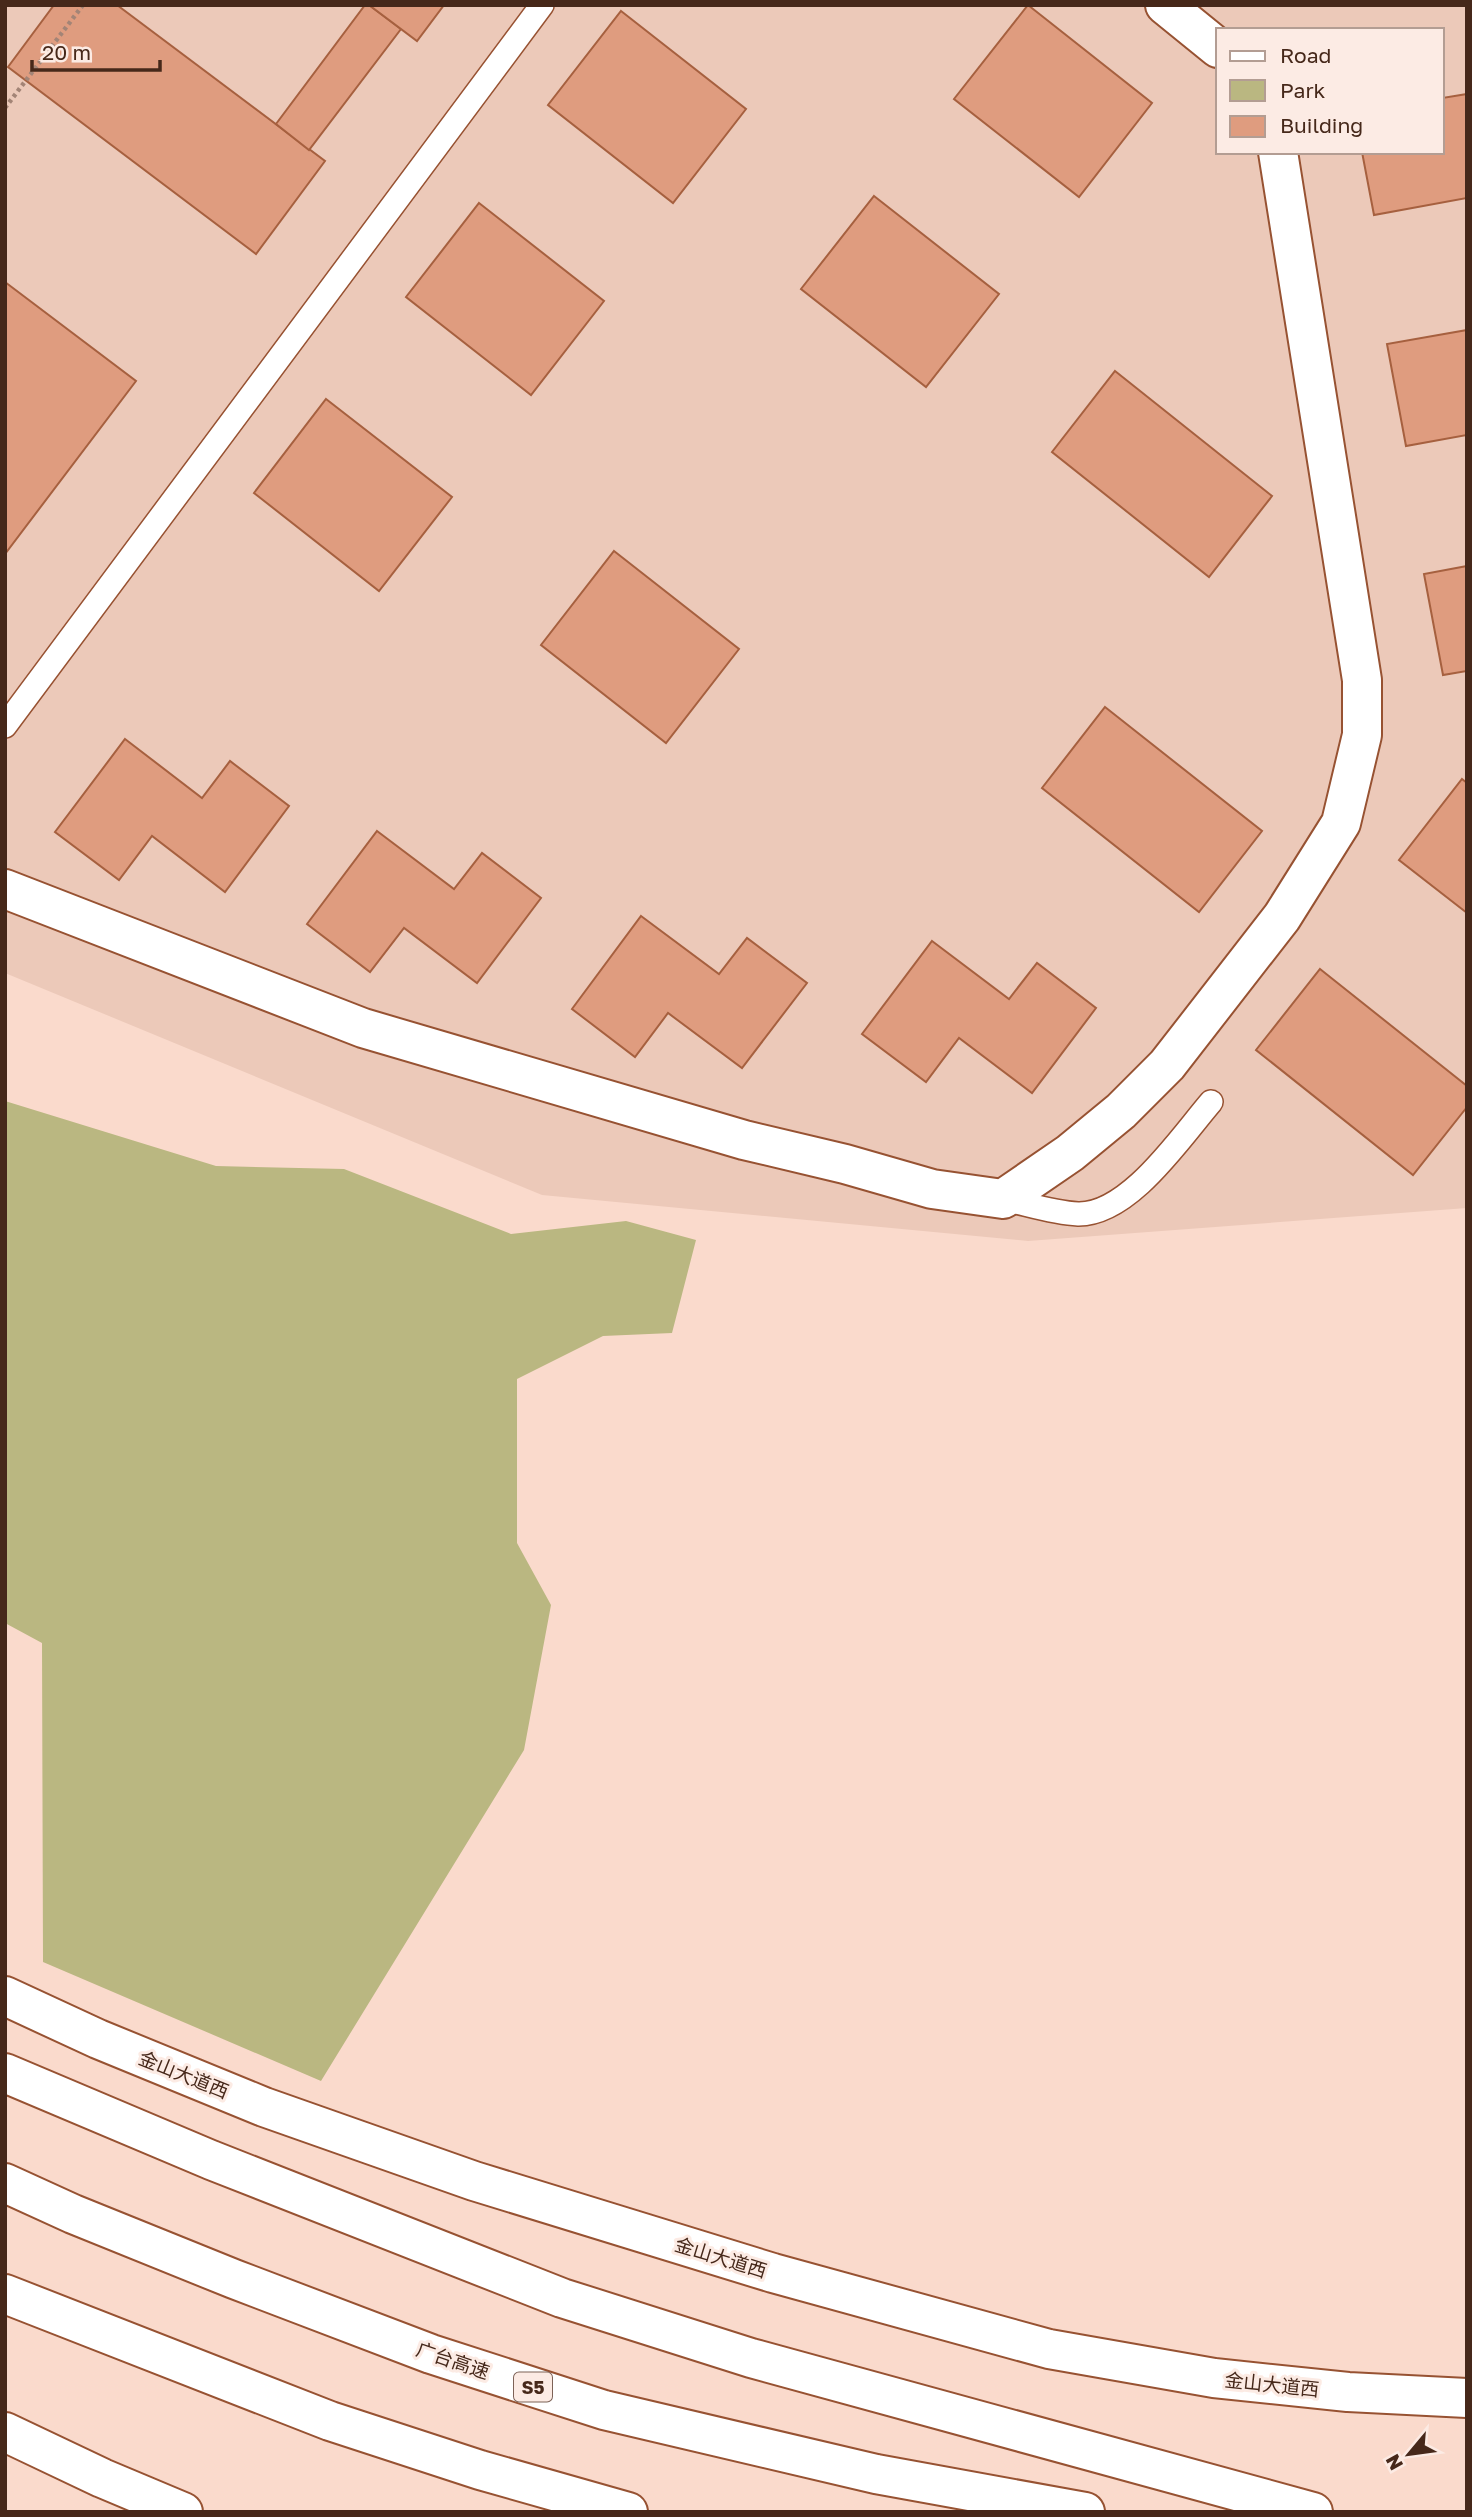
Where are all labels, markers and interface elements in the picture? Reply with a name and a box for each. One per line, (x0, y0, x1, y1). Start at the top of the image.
scale bar (32, 28, 159, 72)
legend (1216, 28, 1444, 154)
text: 20 m (42, 39, 91, 65)
text: Road (1280, 42, 1331, 68)
text: Park (1280, 77, 1326, 103)
text: Building (1280, 112, 1363, 138)
street label: 金山大道西 (136, 2046, 232, 2102)
street label: 金山大道西 (672, 2232, 770, 2282)
street label: 广台高速 (413, 2337, 493, 2383)
street label: 金山大道西 (1224, 2368, 1320, 2400)
road number: S5 (514, 2372, 552, 2402)
north arrow (1374, 2419, 1444, 2489)
text: N (1380, 2451, 1407, 2474)

